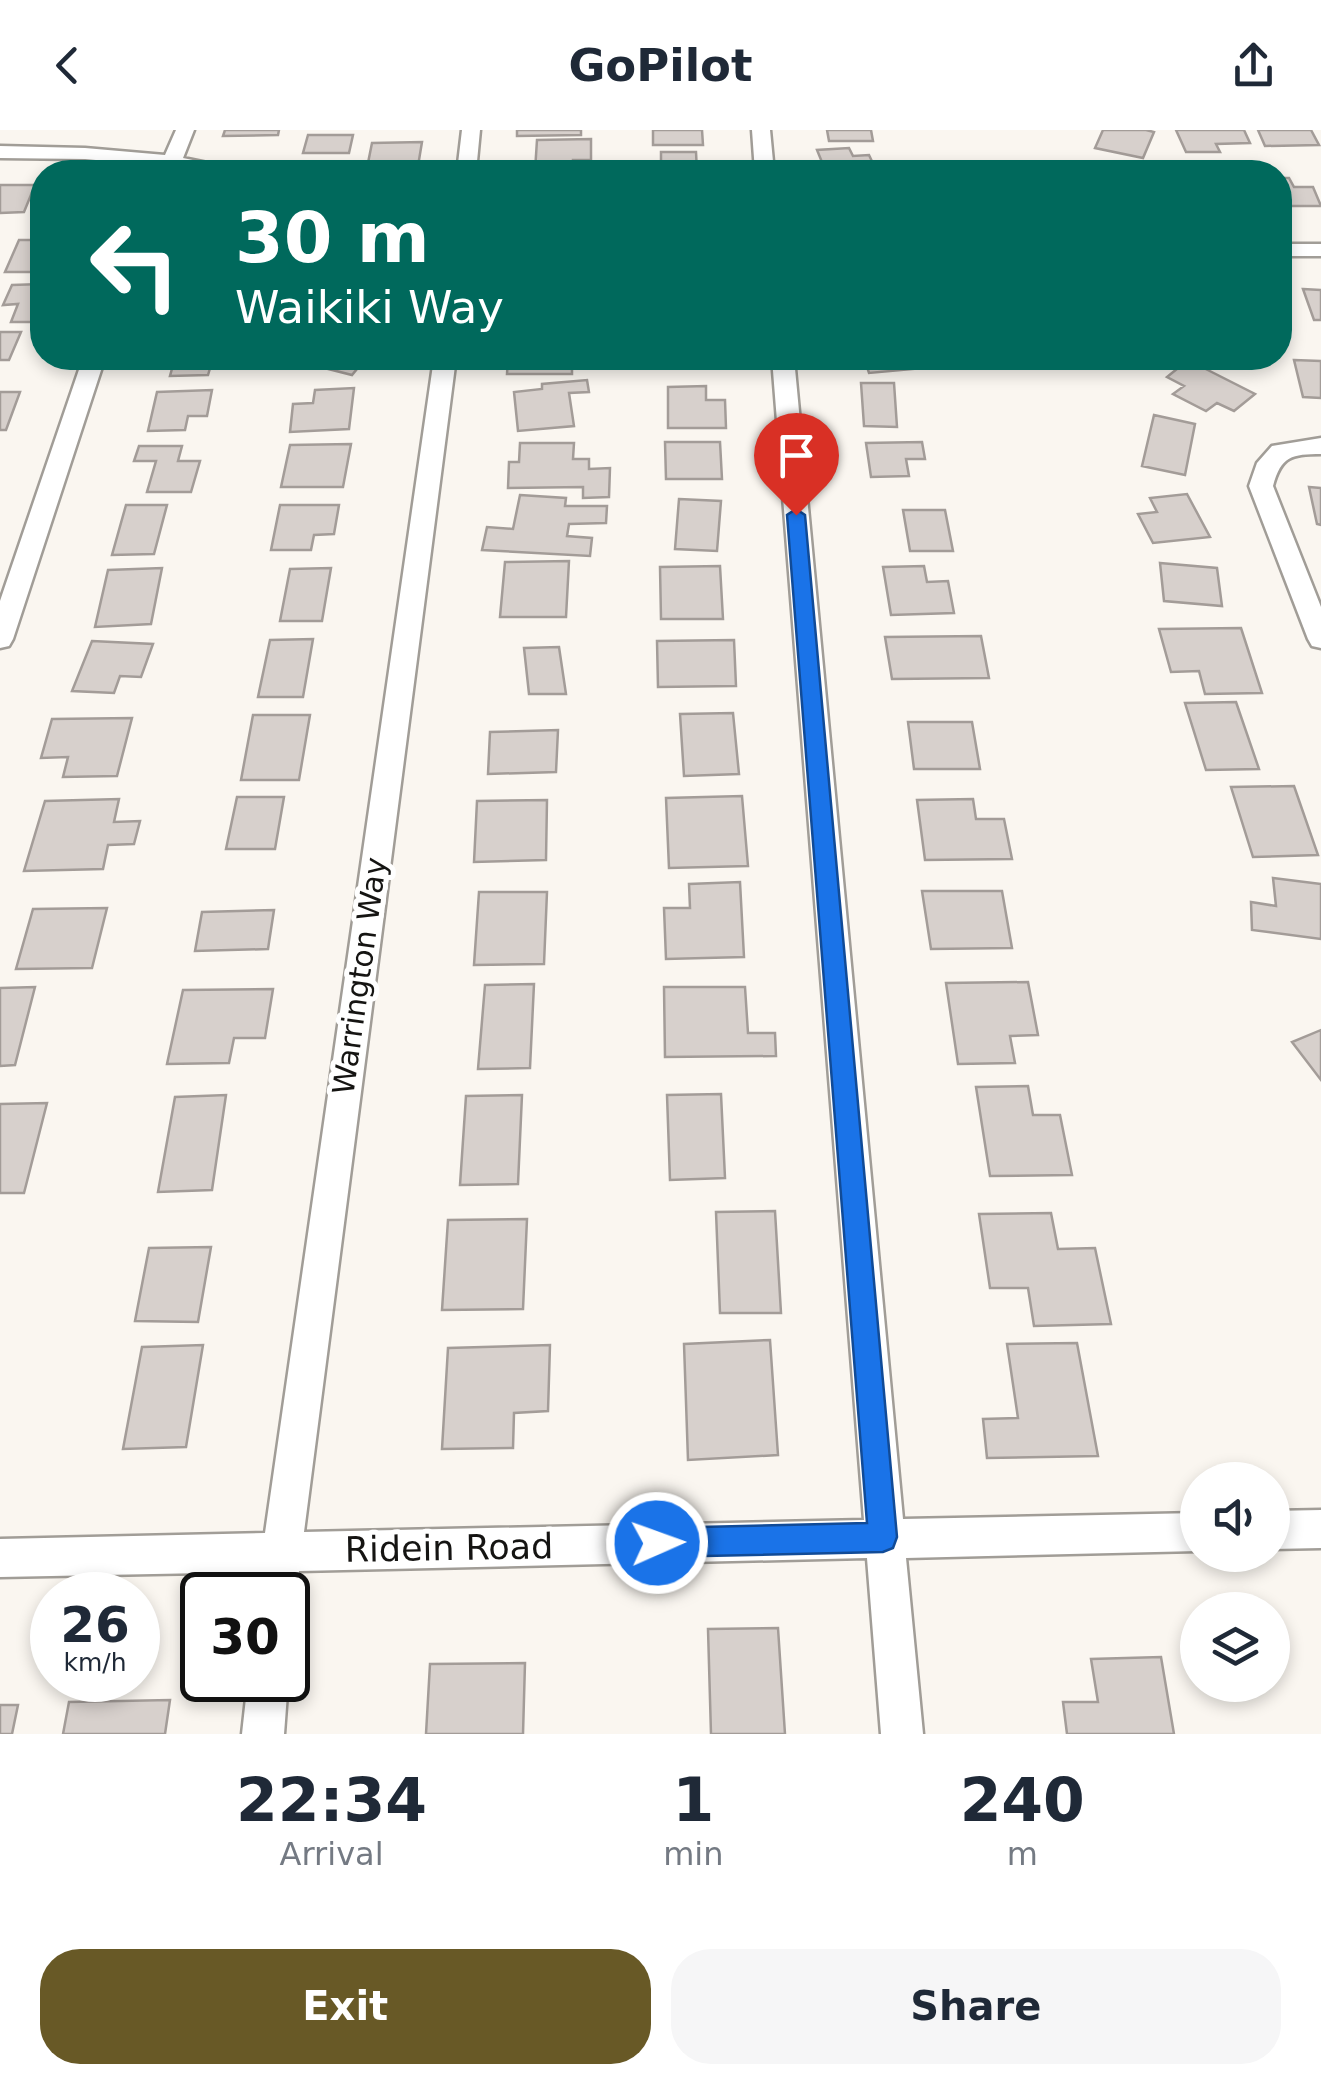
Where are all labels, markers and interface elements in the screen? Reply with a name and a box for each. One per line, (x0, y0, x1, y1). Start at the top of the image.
icon: back (40, 38, 95, 93)
icon: share (1226, 38, 1281, 93)
text: GoPilot (568, 39, 753, 92)
text: 30 m (235, 197, 430, 279)
icon: left (70, 200, 200, 330)
text: Waikiki Way (235, 281, 504, 334)
pin (754, 413, 839, 516)
icon: arrive (769, 428, 824, 483)
street label: Warrington Way (326, 855, 393, 1097)
map controls (1180, 1462, 1290, 1702)
button: sound (1180, 1462, 1290, 1572)
position arrow (605, 1491, 709, 1595)
street label: Ridein Road (344, 1526, 554, 1570)
speed limit sign: 30 (180, 1572, 310, 1702)
button: layers (1180, 1592, 1290, 1702)
text: 26 (60, 1596, 130, 1654)
text: km/h (63, 1648, 127, 1677)
text: 22:34 (236, 1765, 427, 1835)
text: 1 (672, 1765, 714, 1835)
text: 240 (960, 1765, 1085, 1835)
text: Arrival (280, 1835, 384, 1873)
text: min (663, 1835, 724, 1873)
text: m (1007, 1835, 1038, 1873)
button: Exit (40, 1949, 651, 2064)
button: Share (671, 1949, 1281, 2064)

